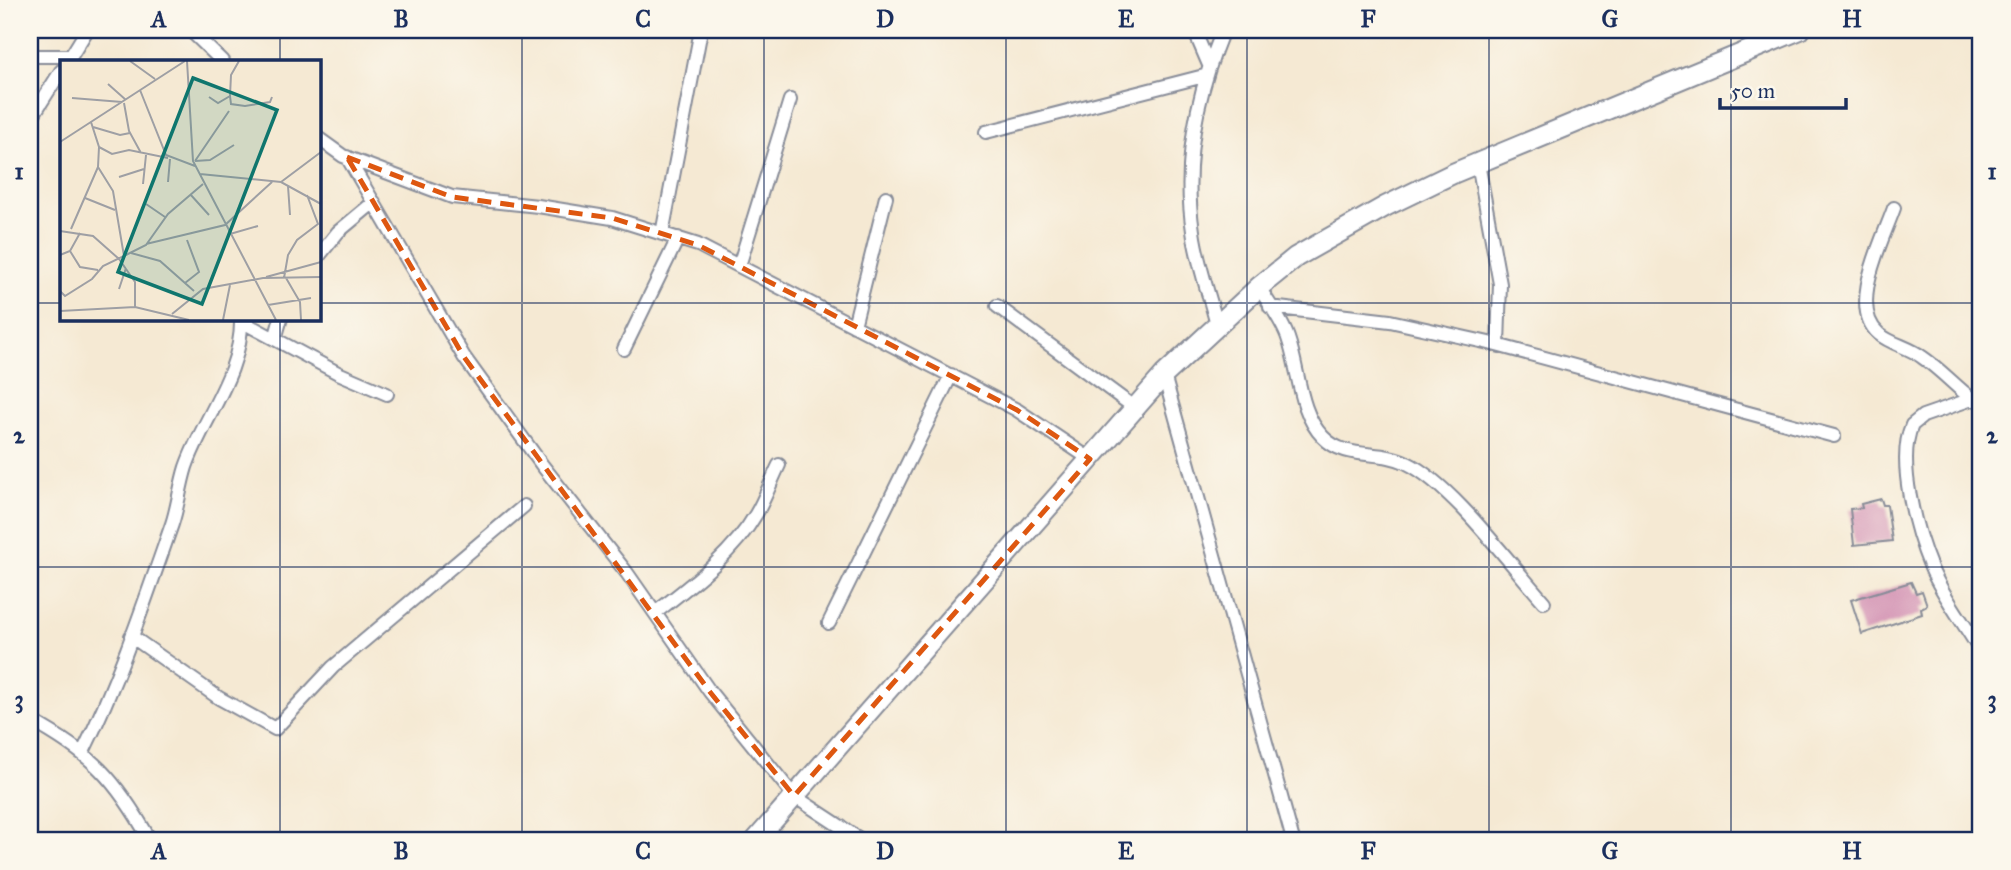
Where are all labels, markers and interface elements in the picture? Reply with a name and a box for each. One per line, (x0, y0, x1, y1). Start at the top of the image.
text: A (149, 5, 167, 33)
text: B (393, 5, 409, 33)
text: C (635, 5, 651, 33)
text: D (876, 5, 894, 33)
text: E (1118, 5, 1135, 33)
text: F (1360, 5, 1376, 33)
text: G (1602, 5, 1619, 33)
text: H (1842, 5, 1862, 33)
inset map (60, 60, 320, 320)
scale bar (1720, 66, 1846, 110)
text: 50 m (1731, 78, 1776, 104)
text: 1 (14, 157, 24, 185)
text: 1 (1987, 157, 1997, 185)
text: 2 (13, 421, 25, 449)
text: 2 (1986, 421, 1998, 449)
text: 3 (14, 685, 24, 714)
text: 3 (1987, 685, 1997, 714)
text: A (149, 837, 167, 865)
text: B (393, 837, 409, 865)
text: C (635, 837, 651, 865)
text: D (876, 837, 894, 865)
text: E (1118, 837, 1135, 865)
text: F (1360, 837, 1376, 865)
text: G (1602, 837, 1619, 865)
text: H (1842, 837, 1862, 865)

